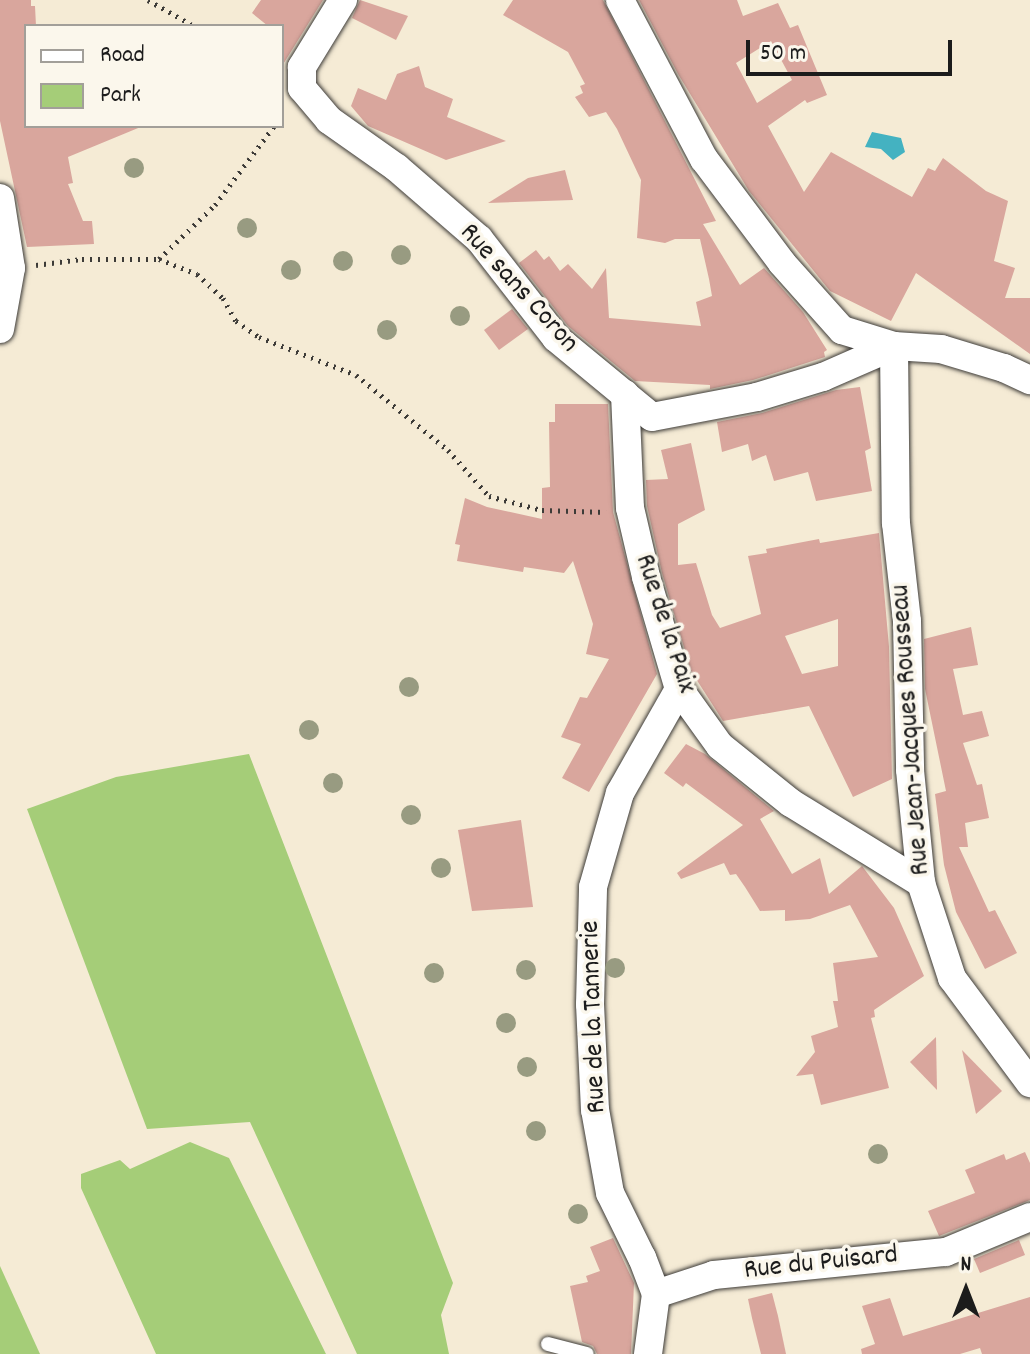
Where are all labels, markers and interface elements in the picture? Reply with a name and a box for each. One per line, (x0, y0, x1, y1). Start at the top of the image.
legend (24, 24, 284, 128)
scale bar (750, 24, 956, 74)
text: 50 m (760, 37, 806, 71)
text: Road (100, 39, 145, 73)
text: Park (100, 79, 141, 113)
street label: Rue sans Coron (451, 217, 585, 361)
street label: Rue de la Paix (626, 550, 702, 698)
street label: Rue Jean-Jacques Rousseau (885, 583, 939, 877)
street label: Rue de la Tannerie (575, 920, 615, 1114)
street label: Rue du Puisard (742, 1239, 900, 1289)
north arrow (926, 1250, 1006, 1330)
text: N (961, 1250, 971, 1281)

